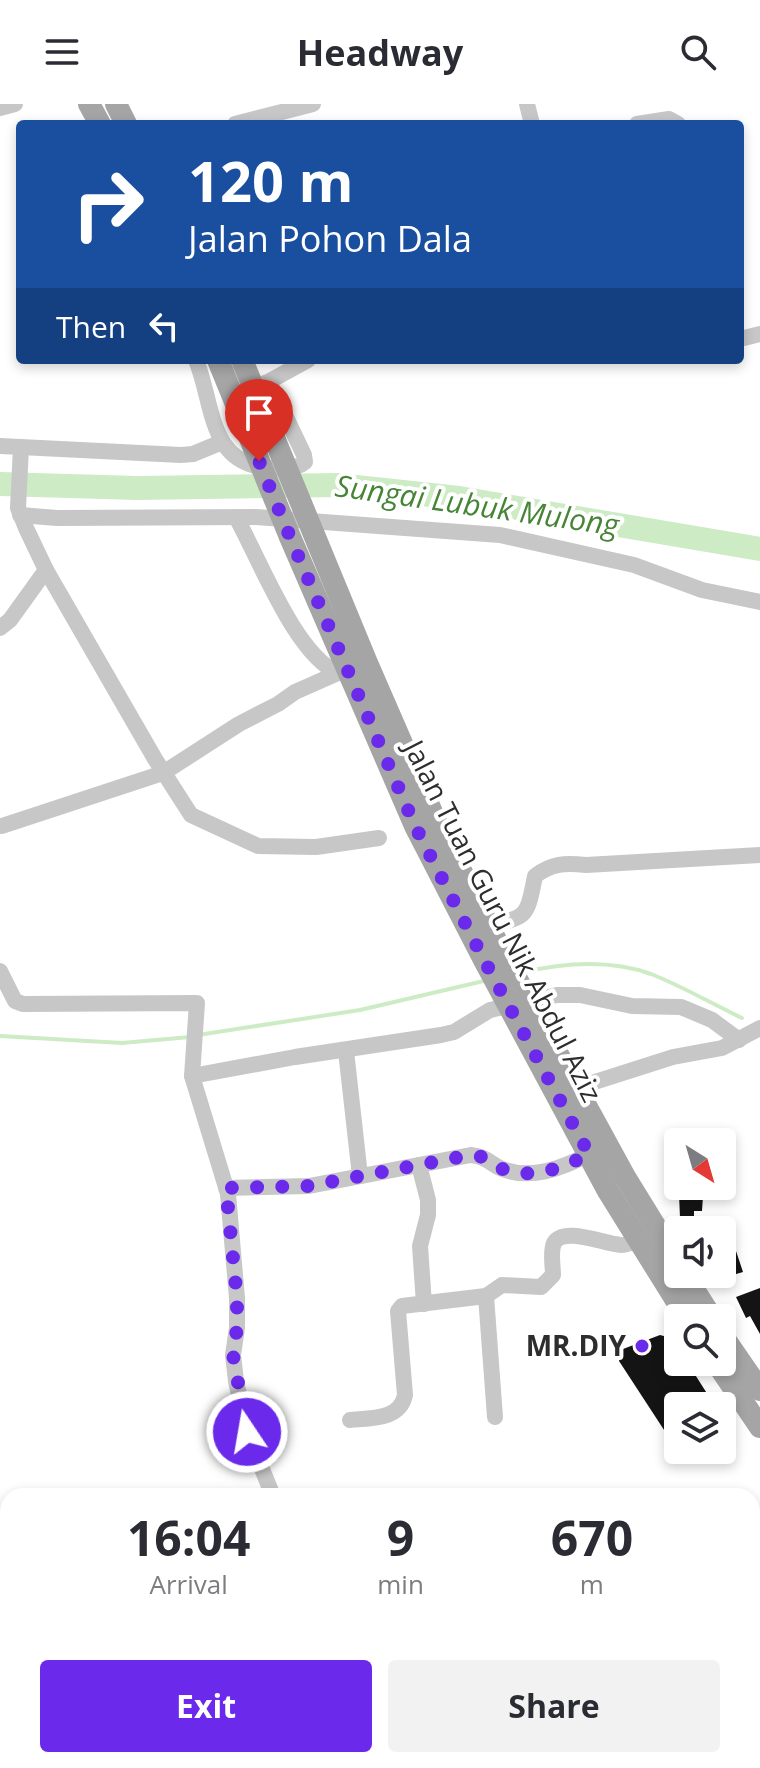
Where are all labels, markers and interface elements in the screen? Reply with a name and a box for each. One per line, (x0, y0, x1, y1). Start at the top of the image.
text: Headway (297, 28, 463, 77)
icon: menu (40, 30, 84, 74)
icon: search (676, 30, 720, 74)
text: 120 m (188, 142, 354, 218)
icon: right (56, 152, 160, 256)
text: Jalan Pohon Dala (188, 214, 472, 263)
icon: left (142, 304, 186, 348)
text: Then (56, 306, 126, 347)
pin (225, 379, 293, 461)
icon: arrive (237, 391, 281, 435)
water label: Sungai Lubuk Mulong (333, 464, 623, 545)
street label: Jalan Tuan Guru Nik Abdul Aziz (395, 731, 612, 1108)
north arrow (664, 1128, 736, 1200)
map controls (664, 1128, 736, 1464)
button: sound (664, 1216, 736, 1288)
button: search (664, 1304, 736, 1376)
place label: MR.DIY (526, 1326, 627, 1364)
marker: MR.DIY (633, 1337, 651, 1355)
position arrow (205, 1390, 289, 1474)
button: layers (664, 1392, 736, 1464)
text: 16:04 (127, 1505, 250, 1570)
text: 9 (387, 1505, 414, 1570)
text: 670 (551, 1505, 633, 1570)
text: Arrival (149, 1566, 228, 1602)
text: min (377, 1566, 424, 1602)
text: m (580, 1566, 604, 1602)
button: Exit (40, 1660, 372, 1752)
button: Share (388, 1660, 720, 1752)

